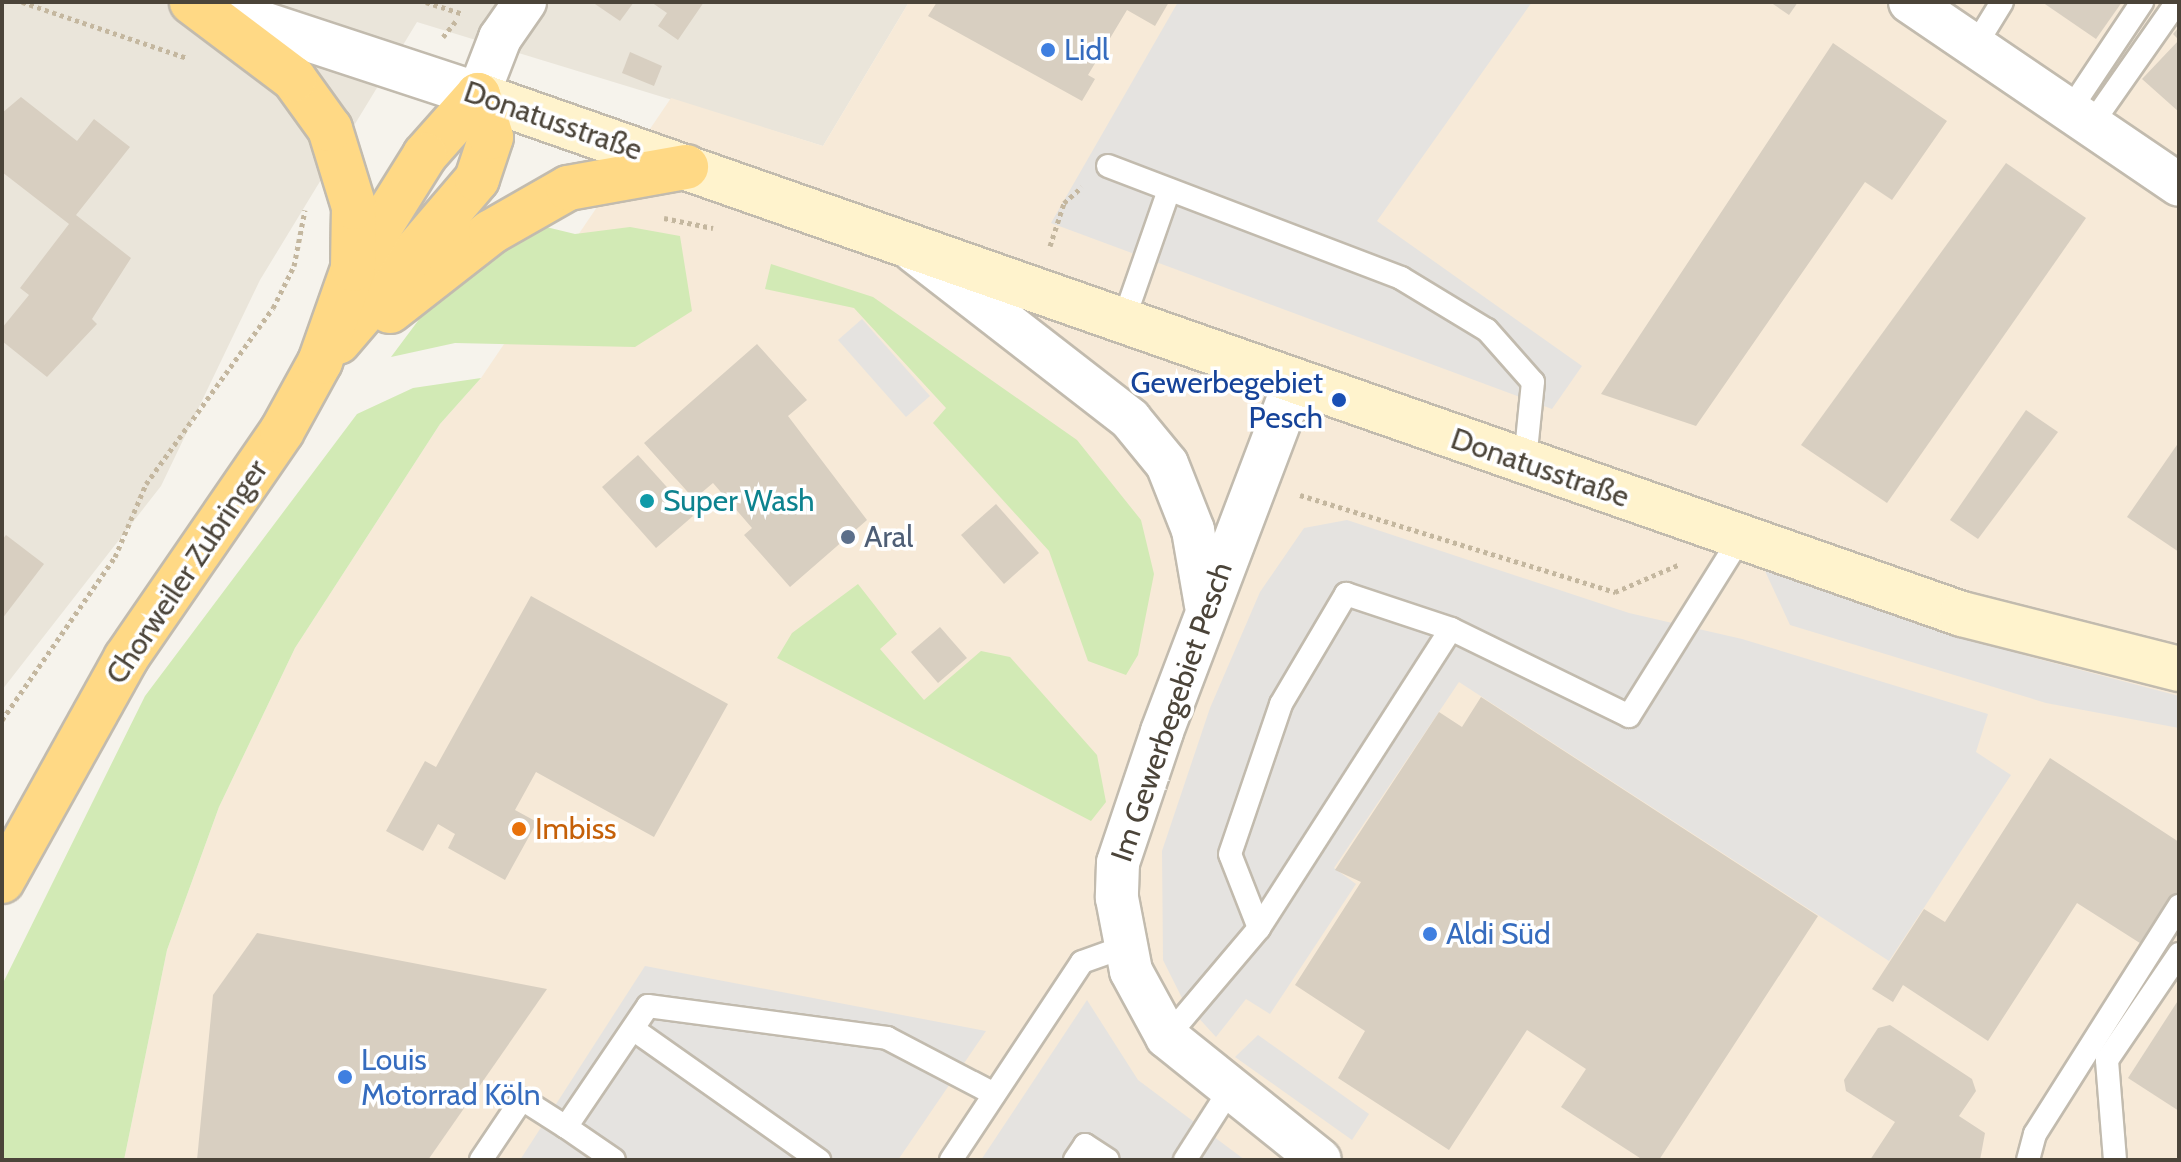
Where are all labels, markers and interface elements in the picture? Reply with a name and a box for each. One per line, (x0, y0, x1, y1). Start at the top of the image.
place label: Lidl (1064, 32, 1109, 68)
marker: Lidl (1039, 41, 1057, 59)
street label: Donatusstraße (459, 74, 647, 168)
place label: Gewerbegebiet Pesch (1130, 365, 1323, 436)
marker: Gewerbegebiet Pesch (1330, 391, 1348, 409)
street label: Donatusstraße (1446, 421, 1634, 515)
street label: Chorweiler Zubringer (99, 453, 275, 691)
place label: Super Wash (663, 483, 815, 519)
marker: Super Wash (638, 492, 656, 510)
place label: Aral (864, 519, 913, 555)
marker: Aral (839, 528, 857, 546)
street label: Im Gewerbegebiet Pesch (1104, 558, 1240, 866)
place label: Imbiss (535, 811, 617, 847)
marker: Imbiss (510, 820, 528, 838)
place label: Aldi Süd (1446, 916, 1551, 952)
marker: Aldi Süd (1421, 925, 1439, 943)
place label: Louis Motorrad Köln (361, 1042, 541, 1112)
marker: Louis Motorrad Köln (336, 1068, 354, 1086)

